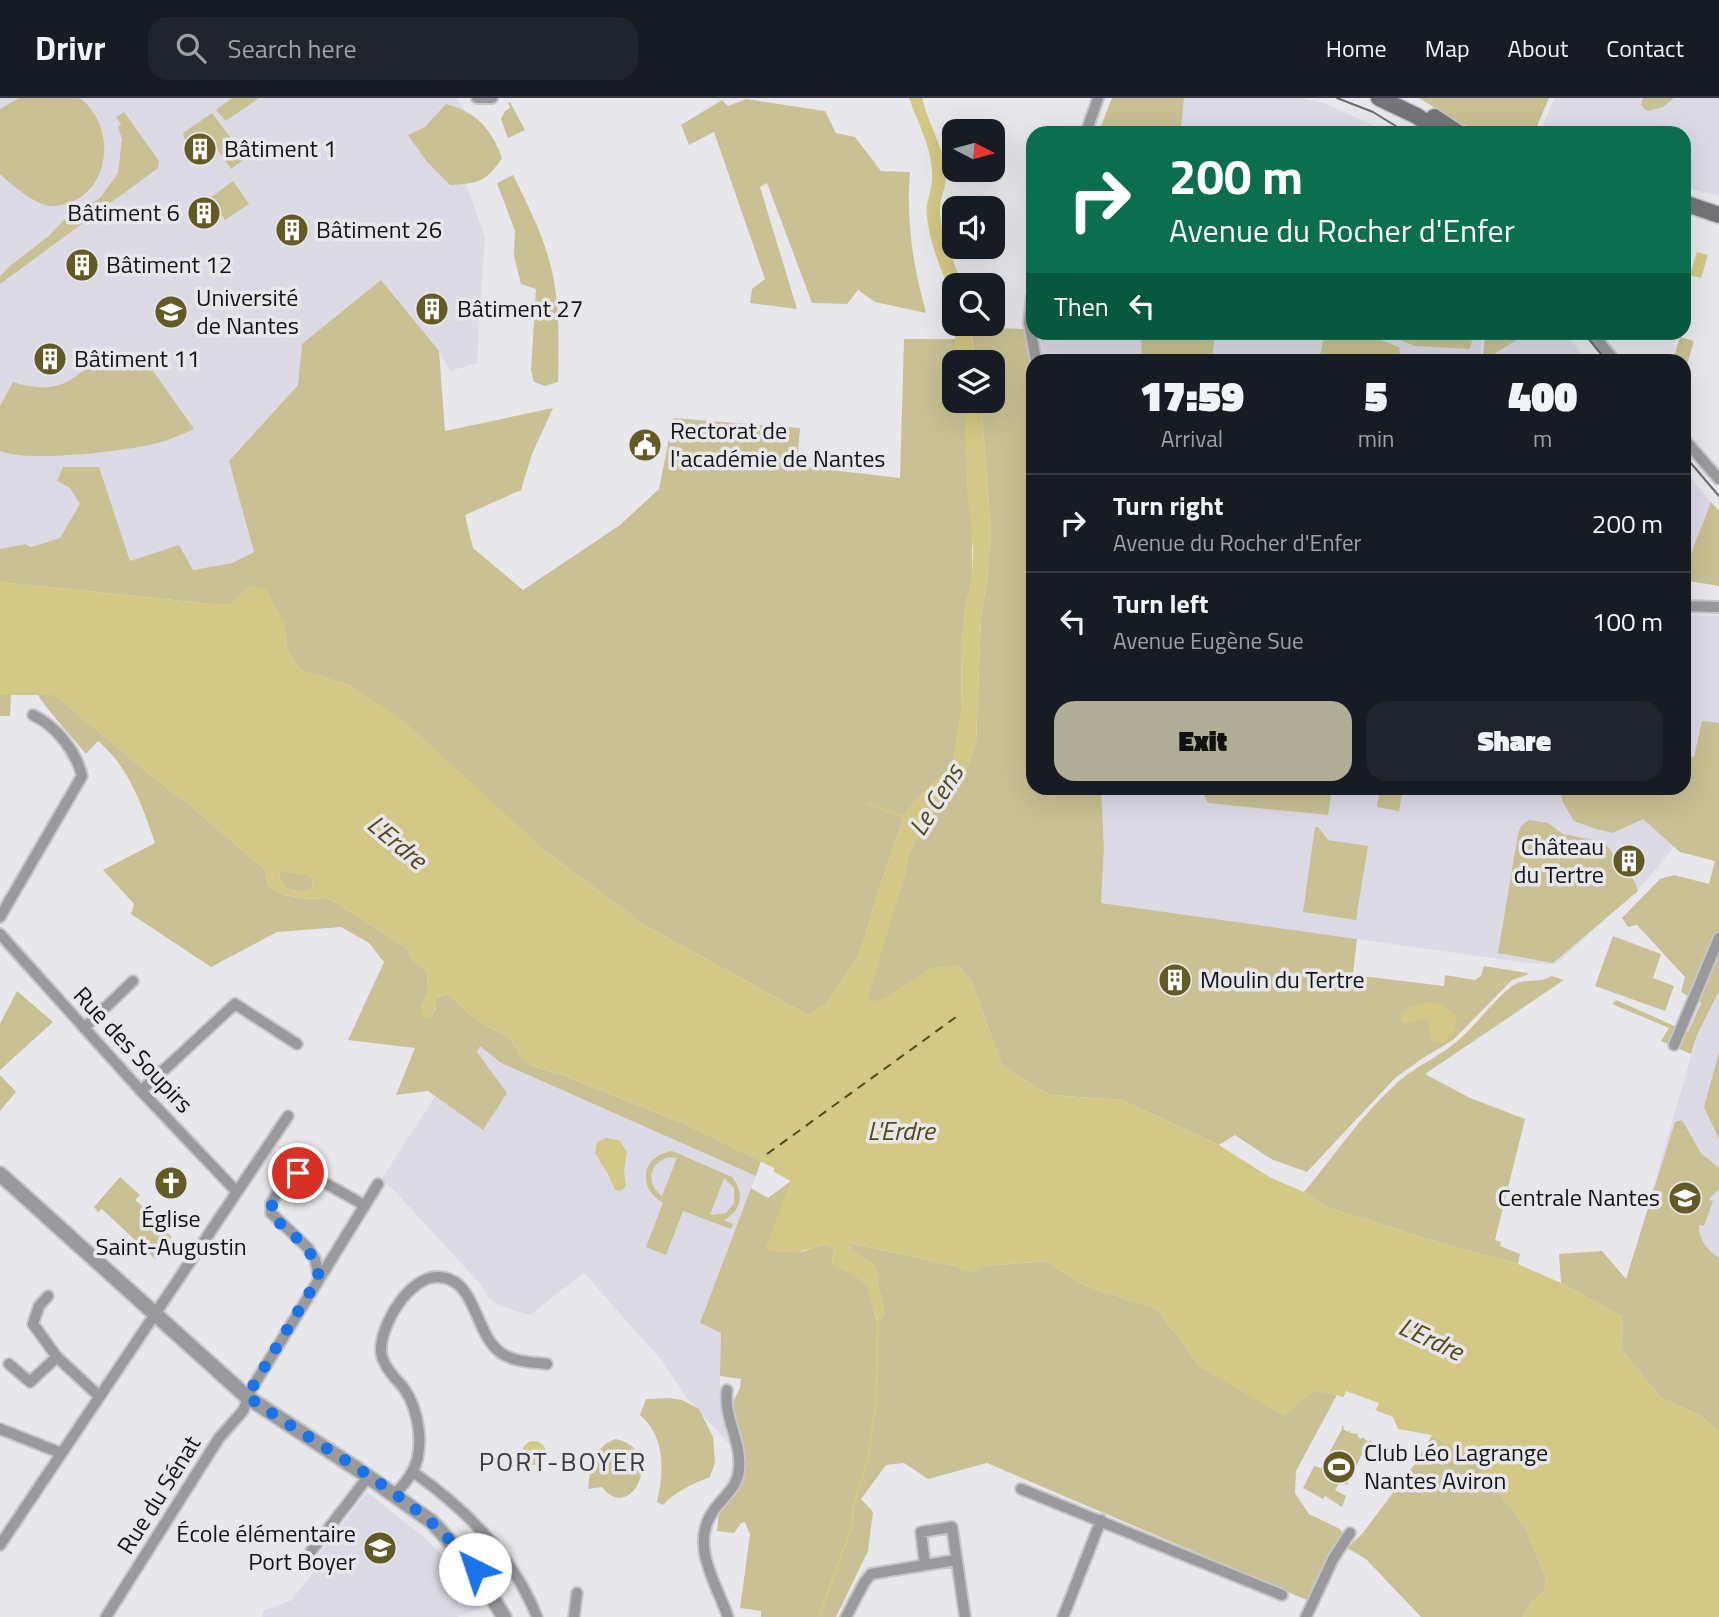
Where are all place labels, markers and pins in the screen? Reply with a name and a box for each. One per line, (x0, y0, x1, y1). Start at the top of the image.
building icon: Bâtiment 1 (181, 130, 219, 168)
place label: Bâtiment 1 (224, 130, 337, 166)
place label: Bâtiment 6 (67, 194, 180, 230)
building icon: Bâtiment 6 (185, 194, 223, 232)
building icon: Bâtiment 26 (273, 211, 311, 249)
place label: Bâtiment 26 (316, 211, 442, 247)
building icon: Bâtiment 12 (63, 246, 101, 284)
place label: Bâtiment 12 (106, 246, 232, 282)
place label: Université de Nantes (196, 279, 299, 343)
building icon: Bâtiment 27 (413, 290, 451, 328)
place label: Bâtiment 27 (457, 290, 583, 326)
school or university icon: Université de Nantes (152, 293, 190, 331)
building icon: Bâtiment 11 (31, 340, 69, 378)
place label: Bâtiment 11 (74, 340, 200, 376)
place label: Rectorat de l'académie de Nantes (670, 412, 885, 476)
public building icon: Rectorat de l'académie de Nantes (626, 426, 664, 464)
place label: Château du Tertre (1514, 828, 1604, 892)
building icon: Château du Tertre (1610, 842, 1648, 880)
building icon: Moulin du Tertre (1156, 961, 1194, 999)
place label: Moulin du Tertre (1200, 961, 1365, 997)
pin (268, 1143, 328, 1203)
church icon: Église Saint-Augustin (152, 1164, 190, 1202)
place label: Centrale Nantes (1498, 1179, 1660, 1215)
school or university icon: Centrale Nantes (1666, 1179, 1704, 1217)
place label: Église Saint-Augustin (95, 1200, 247, 1264)
place label: Club Léo Lagrange Nantes Aviron (1364, 1434, 1548, 1498)
sports icon: Club Léo Lagrange Nantes Aviron (1320, 1448, 1358, 1486)
place label: École élémentaire Port Boyer (176, 1515, 356, 1579)
school or university icon: École élémentaire Port Boyer (361, 1529, 399, 1567)

